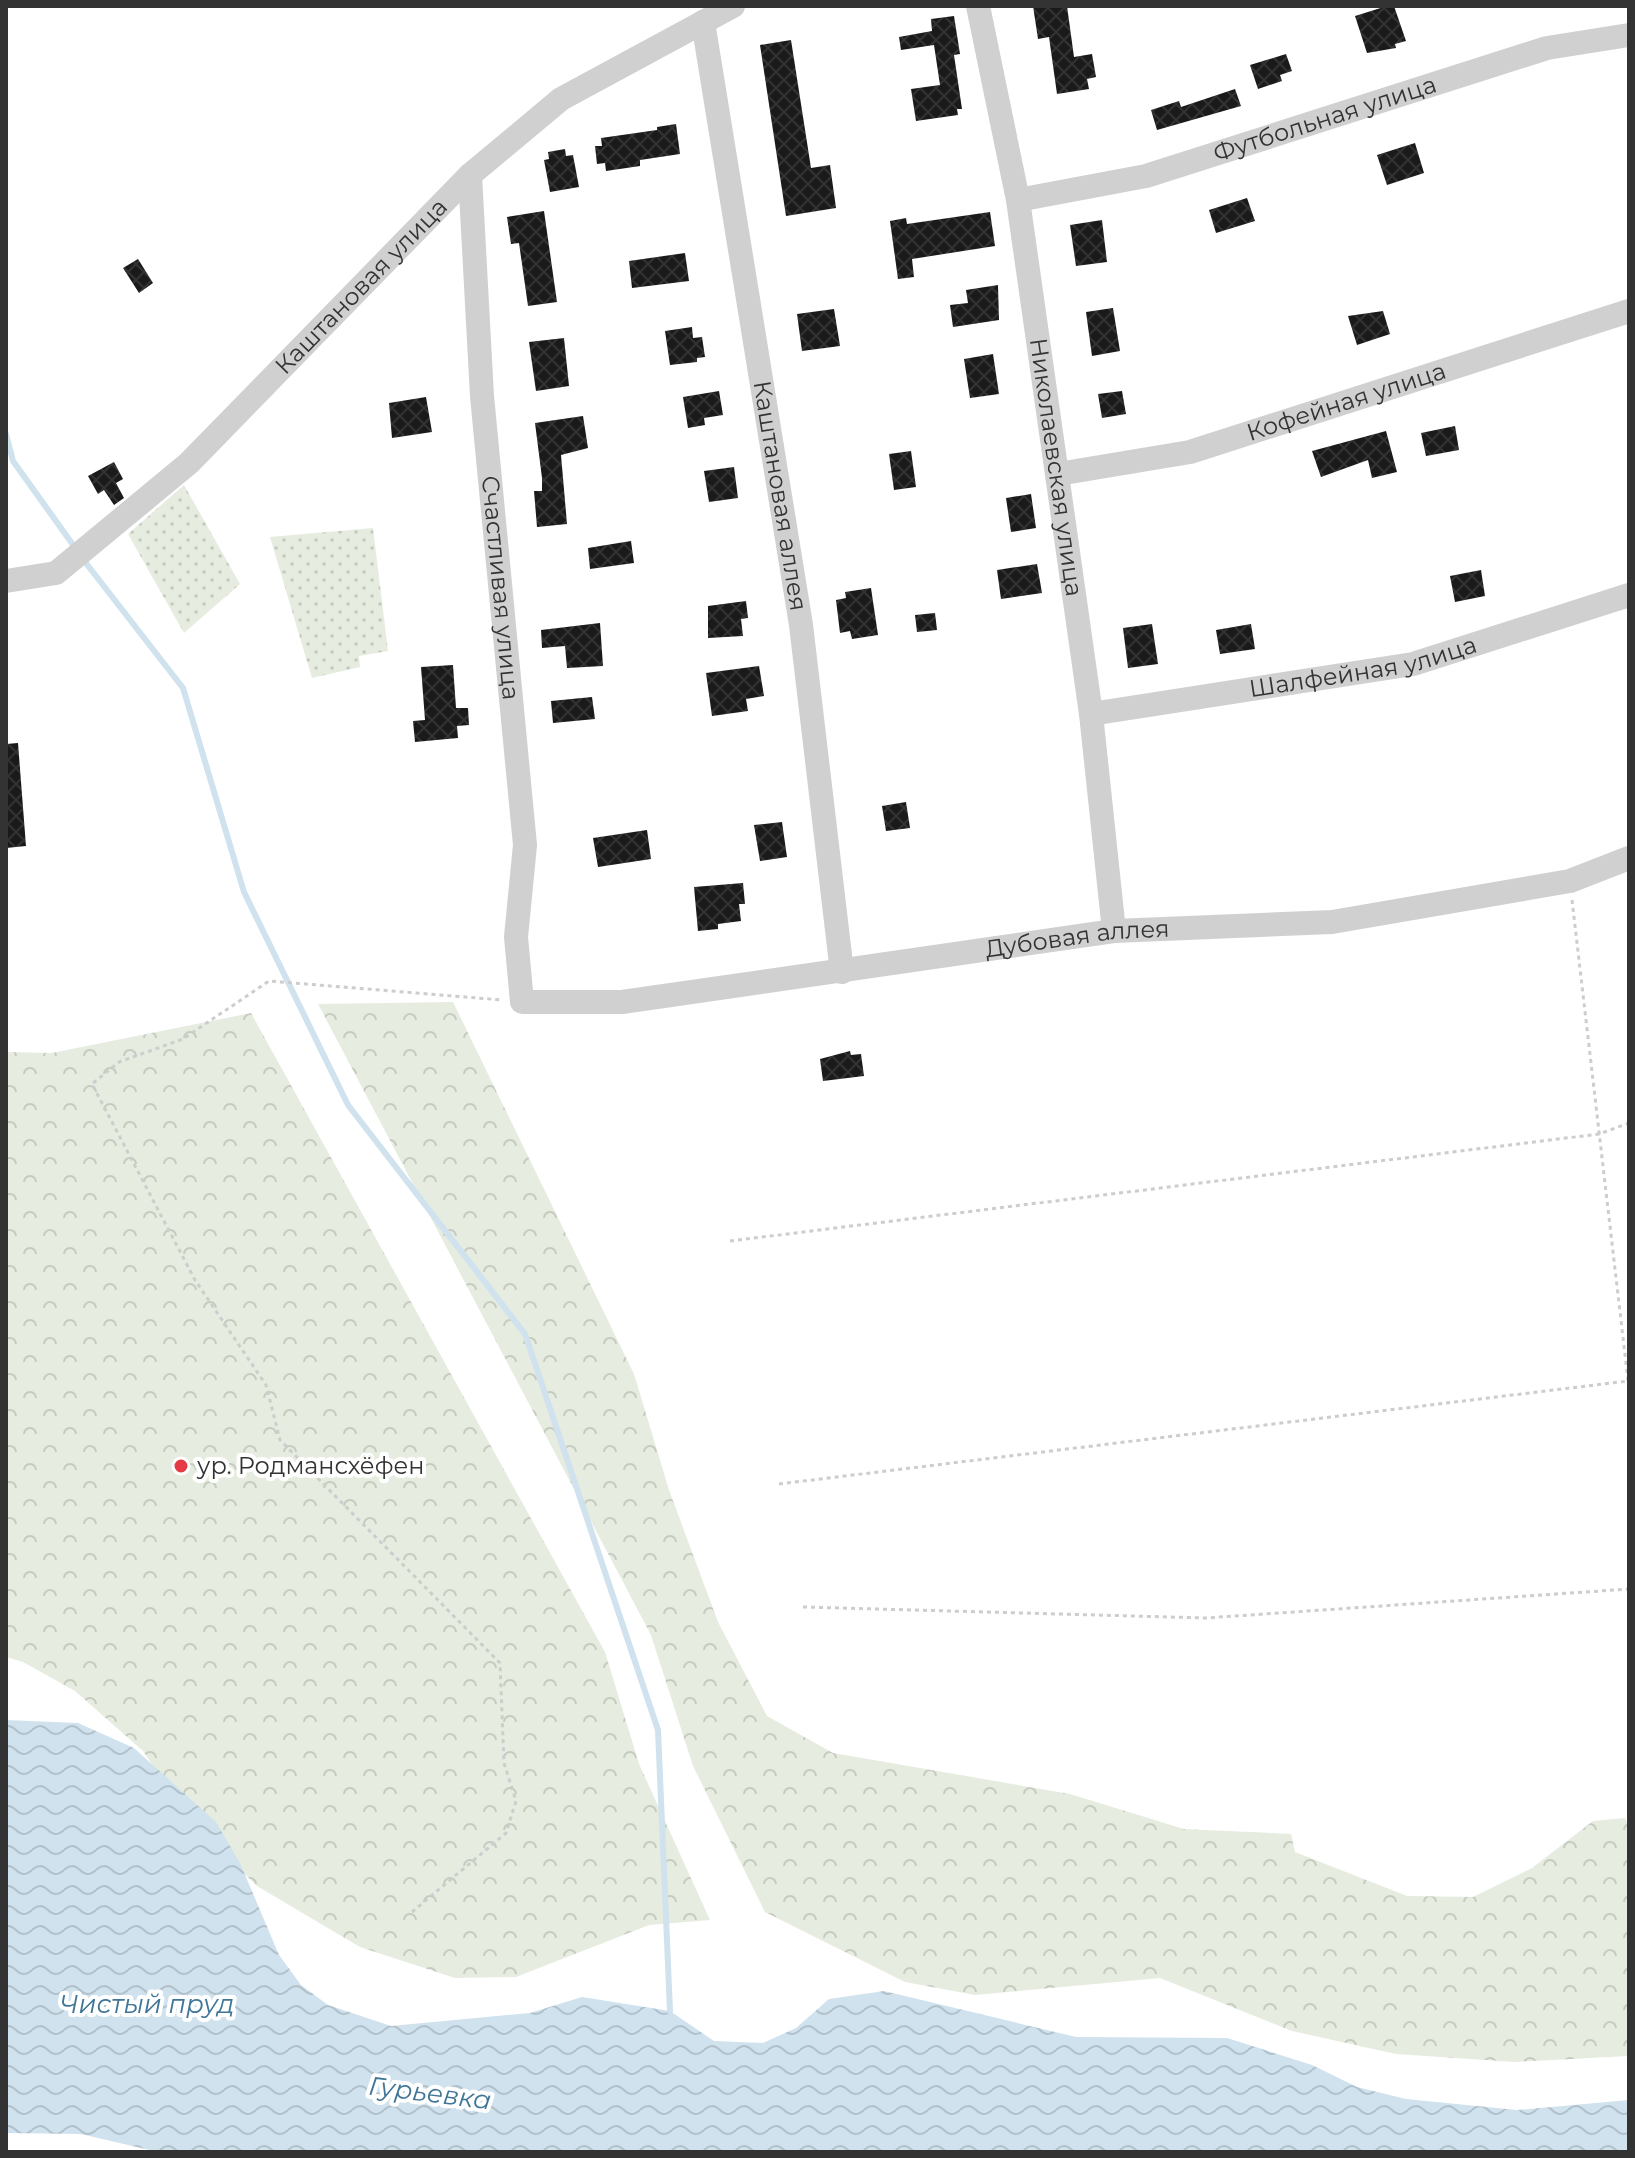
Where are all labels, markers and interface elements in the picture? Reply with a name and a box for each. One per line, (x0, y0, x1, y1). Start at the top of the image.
street label: Футбольная улица (1210, 69, 1440, 168)
street label: Каштановая улица (269, 192, 453, 380)
street label: Николаевская улица (1024, 336, 1089, 598)
street label: Кофейная улица (1243, 356, 1449, 447)
street label: Каштановая аллея (748, 379, 813, 613)
street label: Счастливая улица (476, 474, 526, 701)
street label: Шалфейная улица (1247, 630, 1480, 703)
street label: Дубовая аллея (983, 914, 1170, 963)
place label: ур. Родмансхёфен (196, 1451, 425, 1480)
marker: ур. Родмансхёфен (172, 1457, 190, 1475)
water label: Чистый пруд (60, 1988, 234, 2020)
water label: Гурьевка (367, 2070, 493, 2116)

